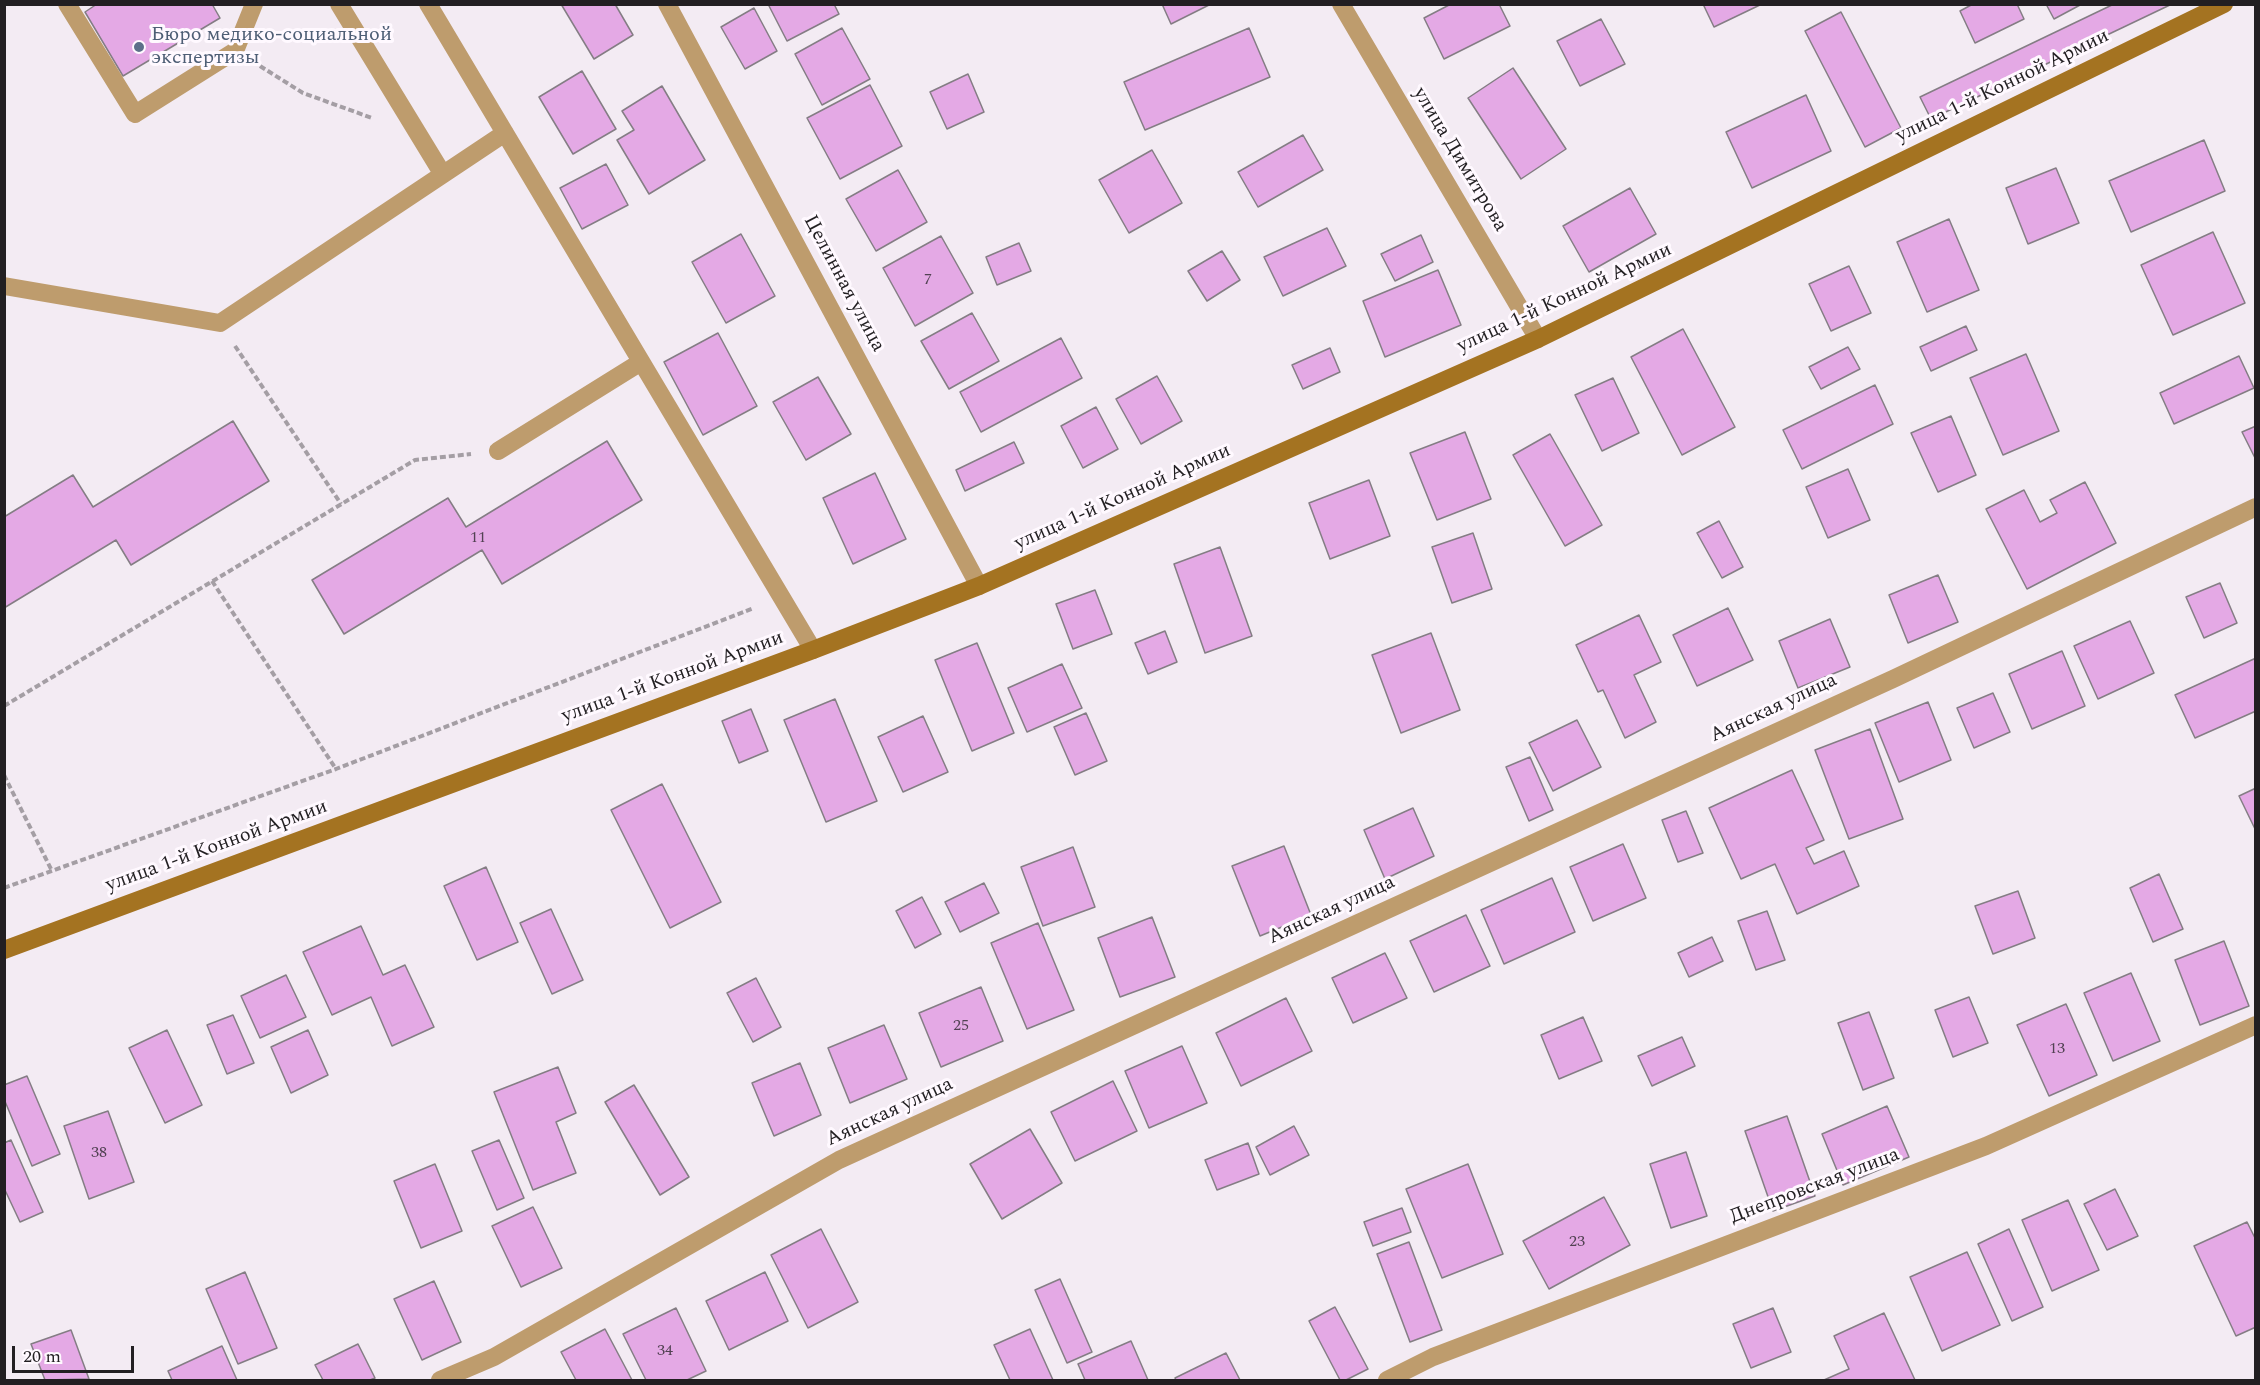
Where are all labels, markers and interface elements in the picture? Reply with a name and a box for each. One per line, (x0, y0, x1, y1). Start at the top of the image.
place label: Бюро медико-социальной экспертизы (151, 24, 392, 71)
street label: улица 1-й Конной Армии (1893, 25, 2113, 149)
marker: Бюро медико-социальной экспертизы (132, 40, 146, 54)
street label: улица Димитрова (1406, 84, 1512, 236)
street label: Целинная улица (797, 212, 889, 356)
street label: улица 1-й Конной Армии (1454, 239, 1676, 359)
house number: 7 (924, 271, 932, 291)
street label: улица 1-й Конной Армии (1011, 439, 1235, 557)
house number: 11 (470, 529, 486, 549)
street label: улица 1-й Конной Армии (559, 627, 787, 729)
street label: Аянская улица (1707, 669, 1841, 749)
street label: улица 1-й Конной Армии (103, 796, 331, 898)
street label: Аянская улица (1265, 871, 1399, 951)
house number: 25 (953, 1017, 969, 1037)
house number: 13 (2049, 1040, 2065, 1060)
street label: Аянская улица (823, 1073, 957, 1153)
house number: 38 (91, 1144, 107, 1164)
street label: Днепровская улица (1727, 1144, 1903, 1230)
house number: 23 (1569, 1233, 1585, 1253)
scale bar (15, 1334, 136, 1372)
house number: 34 (657, 1342, 673, 1362)
text: 20 m (23, 1343, 61, 1370)

